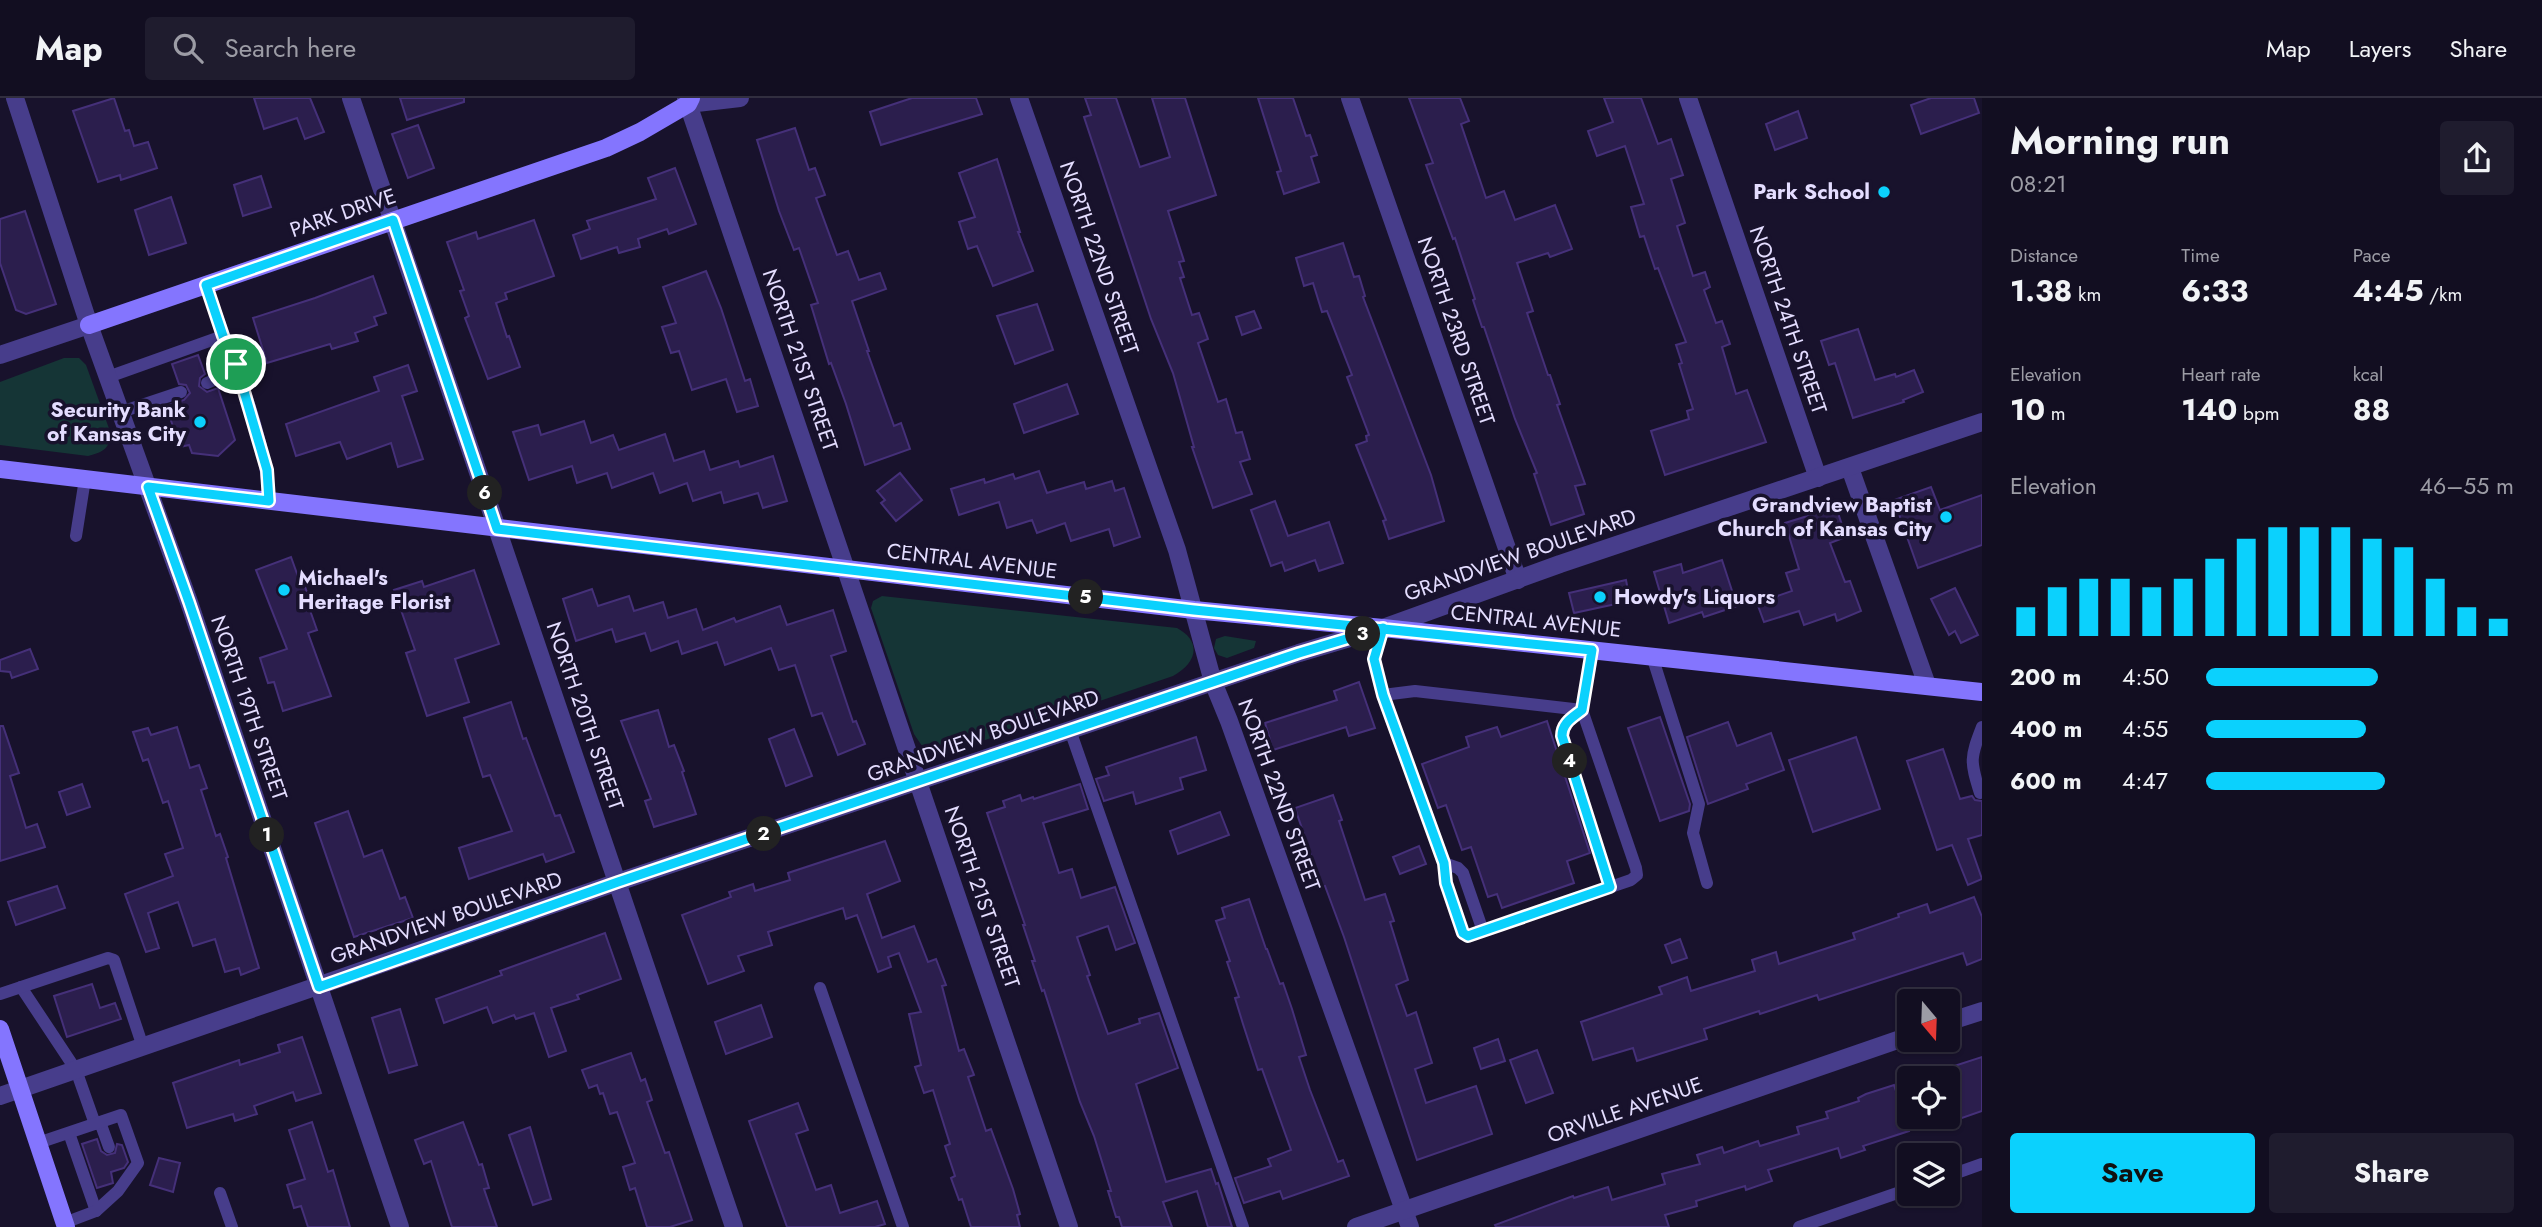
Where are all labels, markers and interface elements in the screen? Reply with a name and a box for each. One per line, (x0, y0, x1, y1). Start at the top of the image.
search box (145, 17, 635, 80)
text: Map (35, 25, 103, 72)
icon: search (169, 29, 207, 67)
text: Search here (225, 29, 356, 67)
text: Map (2266, 31, 2311, 66)
text: Layers (2349, 31, 2411, 66)
text: Share (2449, 31, 2507, 66)
text: Morning run (2010, 113, 2230, 168)
button: share (2440, 121, 2514, 195)
street label: NORTH 22ND STREET (1052, 157, 1146, 359)
text: 08:21 (2010, 167, 2067, 201)
place label: Park School (1753, 177, 1870, 207)
street label: PARK DRIVE (286, 181, 400, 245)
marker: Park School (1876, 184, 1892, 200)
street label: NORTH 24TH STREET (1742, 222, 1834, 418)
street label: NORTH 23RD STREET (1410, 233, 1502, 429)
text: Distance (2010, 242, 2078, 269)
text: Time (2181, 242, 2220, 269)
text: Pace (2353, 242, 2391, 269)
street label: NORTH 21ST STREET (755, 265, 845, 455)
text: 1.38 (2010, 269, 2072, 312)
text: 6:33 (2181, 269, 2248, 312)
text: 4:45 (2353, 269, 2424, 312)
text: km (2072, 281, 2101, 308)
text: /km (2424, 281, 2462, 308)
pin (206, 334, 266, 394)
icon: arrive (217, 345, 255, 383)
text: Elevation (2010, 361, 2082, 388)
text: Heart rate (2181, 361, 2261, 388)
text: kcal (2353, 361, 2383, 388)
text: 10 (2010, 388, 2045, 431)
text: 140 (2181, 388, 2237, 431)
text: 88 (2353, 388, 2390, 431)
place label: Security Bank of Kansas City (47, 395, 187, 449)
text: m (2045, 400, 2066, 427)
text: bpm (2237, 400, 2280, 427)
marker: Security Bank of Kansas City (192, 414, 208, 430)
text: Elevation (2010, 469, 2097, 503)
text: 46–55 m (2420, 469, 2514, 503)
pin: 6 (468, 476, 503, 510)
text: 6 (478, 479, 491, 506)
place label: Grandview Baptist Church of Kansas City (1717, 490, 1933, 544)
street label: GRANDVIEW BOULEVARD (1400, 501, 1640, 609)
marker: Grandview Baptist Church of Kansas City (1938, 509, 1954, 525)
street label: CENTRAL AVENUE (885, 536, 1059, 586)
place label: Michael's Heritage Florist (298, 563, 451, 617)
pin: 5 (1068, 580, 1104, 614)
marker: Michael's Heritage Florist (276, 582, 292, 598)
place label: Howdy's Liquors (1614, 582, 1776, 612)
text: 5 (1079, 583, 1092, 610)
marker: Howdy's Liquors (1592, 589, 1608, 605)
street label: CENTRAL AVENUE (1449, 597, 1623, 645)
street label: NORTH 19TH STREET (203, 612, 295, 805)
pin: 3 (1346, 616, 1380, 652)
street label: NORTH 20TH STREET (539, 618, 631, 814)
text: 3 (1357, 620, 1368, 647)
text: 200 m (2010, 660, 2081, 694)
text: 4:50 (2122, 660, 2169, 694)
street label: GRANDVIEW BOULEVARD (863, 682, 1103, 790)
street label: NORTH 22ND STREET (1230, 695, 1328, 895)
text: 400 m (2010, 712, 2082, 746)
text: 4:55 (2122, 712, 2168, 746)
pin: 4 (1552, 744, 1588, 778)
text: 4 (1563, 747, 1576, 774)
text: 600 m (2010, 764, 2082, 798)
text: 4:47 (2122, 764, 2168, 798)
street label: NORTH 21ST STREET (937, 802, 1027, 992)
pin: 2 (746, 816, 782, 852)
pin: 1 (250, 818, 284, 852)
text: 2 (757, 820, 770, 847)
text: 1 (262, 821, 271, 848)
street label: GRANDVIEW BOULEVARD (326, 864, 566, 972)
north arrow (1897, 989, 1960, 1052)
map controls (1897, 989, 1960, 1206)
button: locate (1897, 1066, 1960, 1129)
street label: ORVILLE AVENUE (1543, 1069, 1707, 1151)
button: Save (2010, 1133, 2255, 1213)
button: Share (2269, 1133, 2514, 1213)
button: layers (1897, 1143, 1960, 1206)

